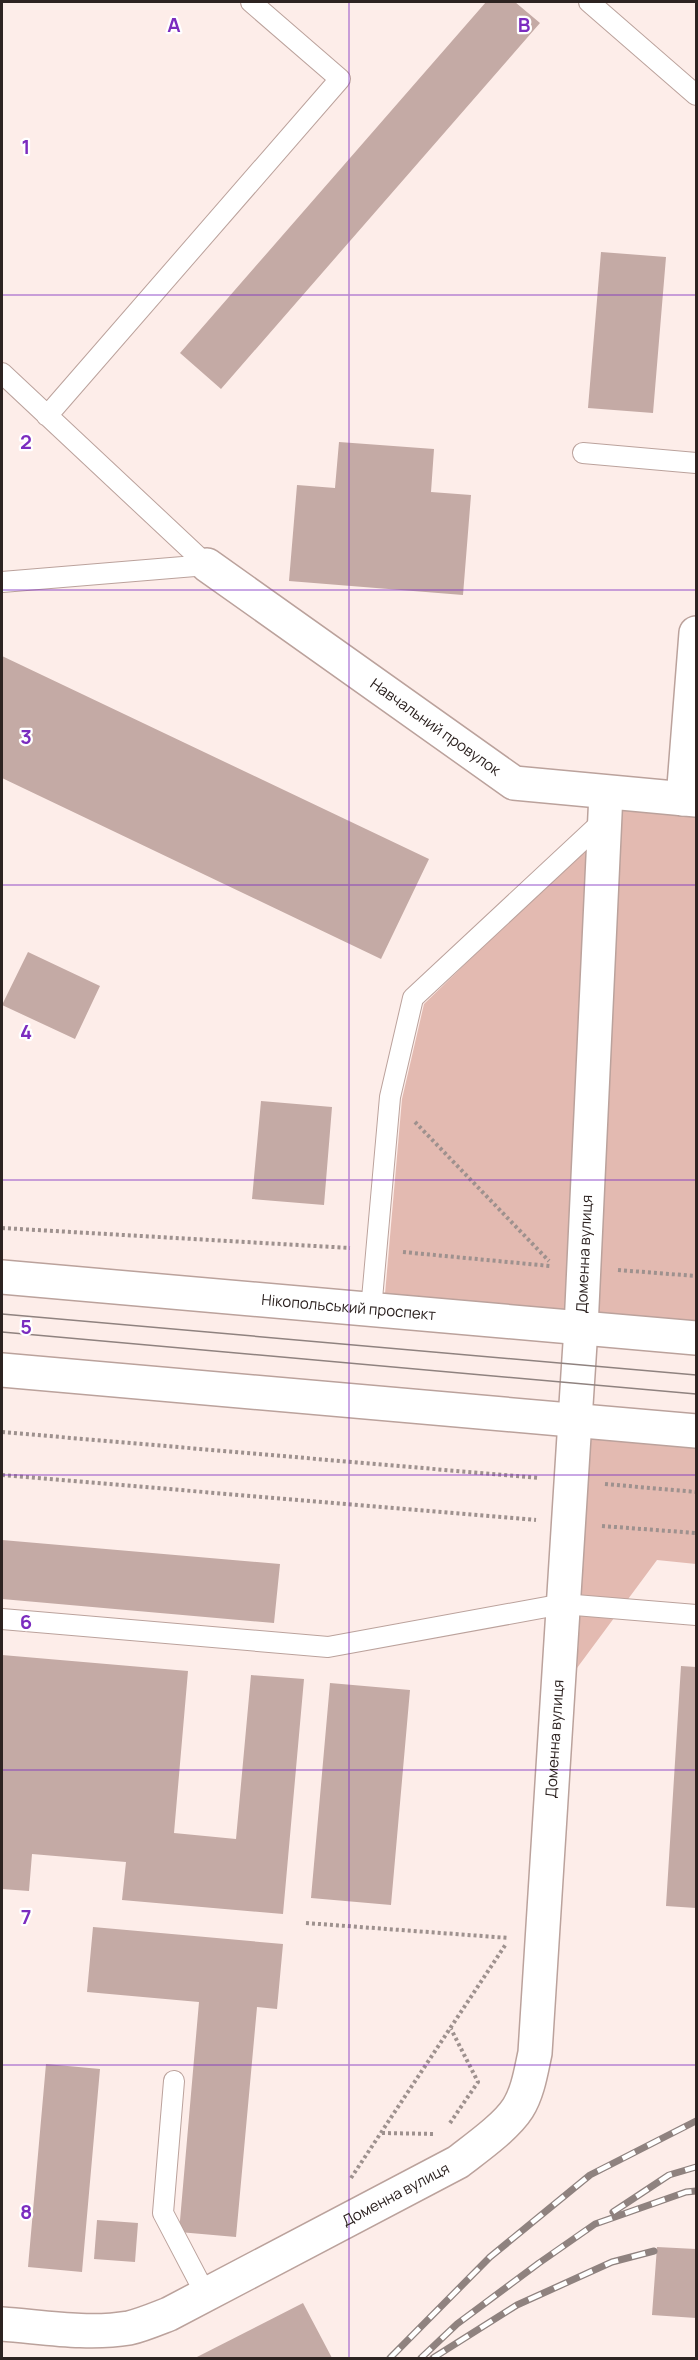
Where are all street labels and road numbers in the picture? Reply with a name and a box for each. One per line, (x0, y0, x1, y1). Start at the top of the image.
street label: Навчальний провулок (366, 673, 506, 781)
street label: Доменна вулиця (571, 1194, 597, 1314)
street label: Нікопольський проспект (261, 1289, 437, 1325)
street label: Доменна вулиця (540, 1679, 569, 1799)
street label: Доменна вулиця (338, 2157, 453, 2231)

